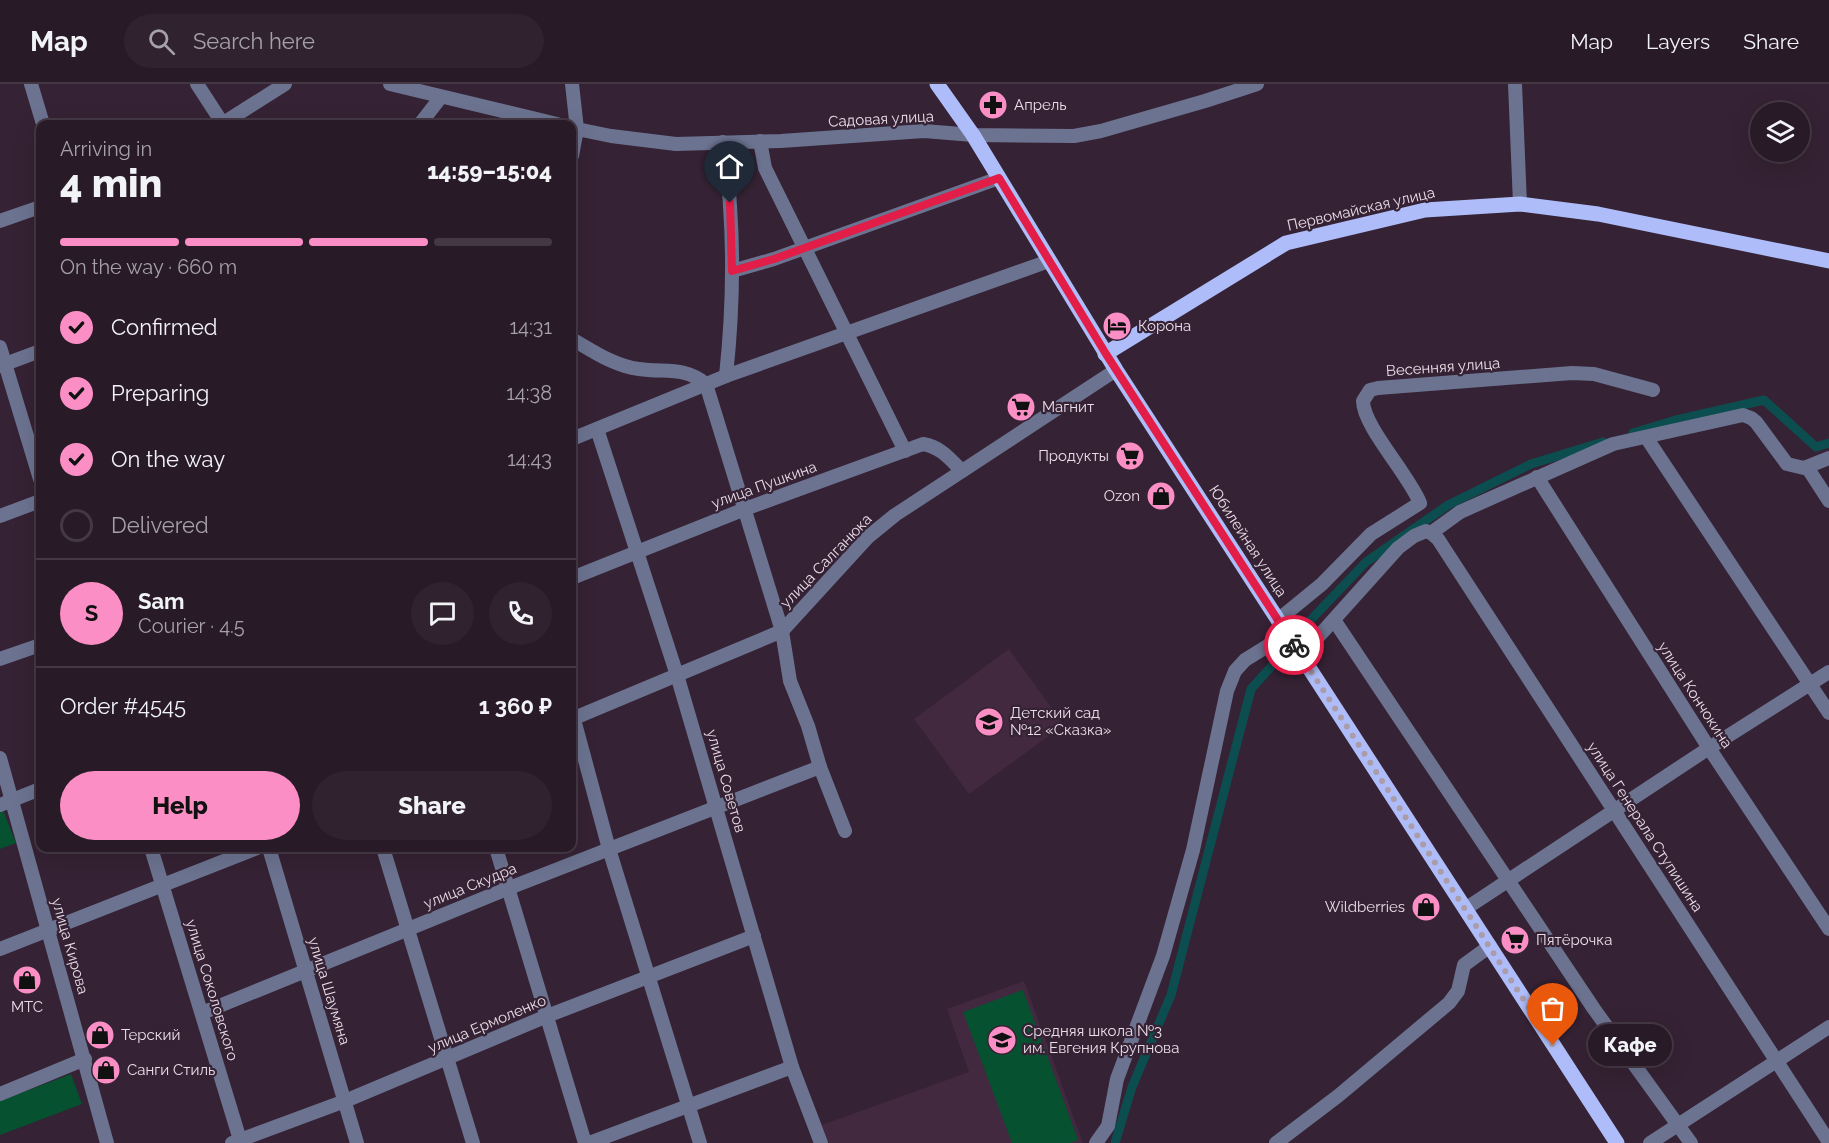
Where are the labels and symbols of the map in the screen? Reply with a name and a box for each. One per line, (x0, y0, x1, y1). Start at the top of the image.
pharmacy icon: Апрель (977, 89, 1009, 121)
place label: Апрель (1014, 96, 1067, 114)
street label: Садовая улица (828, 107, 934, 131)
pin (704, 141, 755, 203)
street label: Первомайская улица (1285, 183, 1437, 235)
hotel icon: Корона (1101, 310, 1133, 342)
place label: Корона (1138, 317, 1191, 335)
street label: Весенняя улица (1385, 354, 1501, 380)
supermarket icon: Магнит (1005, 391, 1037, 423)
place label: Магнит (1042, 398, 1094, 416)
supermarket icon: Продукты (1114, 440, 1146, 472)
place label: Продукты (1038, 447, 1109, 465)
street label: улица Пушкина (709, 458, 819, 512)
shop icon: Ozon (1145, 480, 1177, 512)
street label: Юбилейная улица (1205, 482, 1291, 600)
place label: Ozon (1104, 487, 1140, 505)
street label: улица Салганюка (777, 510, 875, 612)
courier (1264, 615, 1324, 675)
street label: улица Кончокина (1654, 638, 1736, 752)
place label: Детский сад №12 «Сказка» (1010, 704, 1111, 739)
school or university icon: Детский сад №12 «Сказка» (973, 706, 1005, 738)
street label: улица Советов (703, 727, 749, 835)
street label: улица Генерала Ступишина (1583, 739, 1707, 915)
street label: улица Скудра (421, 859, 519, 913)
shop icon: Wildberries (1410, 891, 1442, 923)
street label: улица Кирова (48, 896, 92, 996)
place label: Wildberries (1325, 898, 1405, 916)
street label: улица Соколовского (182, 917, 242, 1063)
supermarket icon: Пятёрочка (1499, 924, 1531, 956)
place label: Пятёрочка (1536, 931, 1612, 949)
street label: улица Шаумяна (304, 935, 354, 1047)
shop icon: МТС (11, 964, 43, 996)
pin (1527, 983, 1578, 1045)
street label: улица Ермоленко (425, 991, 549, 1057)
place label: МТС (11, 998, 43, 1016)
shop icon: Терский (84, 1019, 116, 1051)
place label: Средняя школа №3 им. Евгения Крупнова (1023, 1022, 1179, 1057)
school or university icon: Средняя школа №3 им. Евгения Крупнова (986, 1024, 1018, 1056)
callout: Кафе (1589, 1024, 1673, 1066)
place label: Терский (121, 1026, 180, 1044)
shop icon: Санги Стиль (90, 1054, 122, 1086)
place label: Санги Стиль (127, 1061, 215, 1079)

